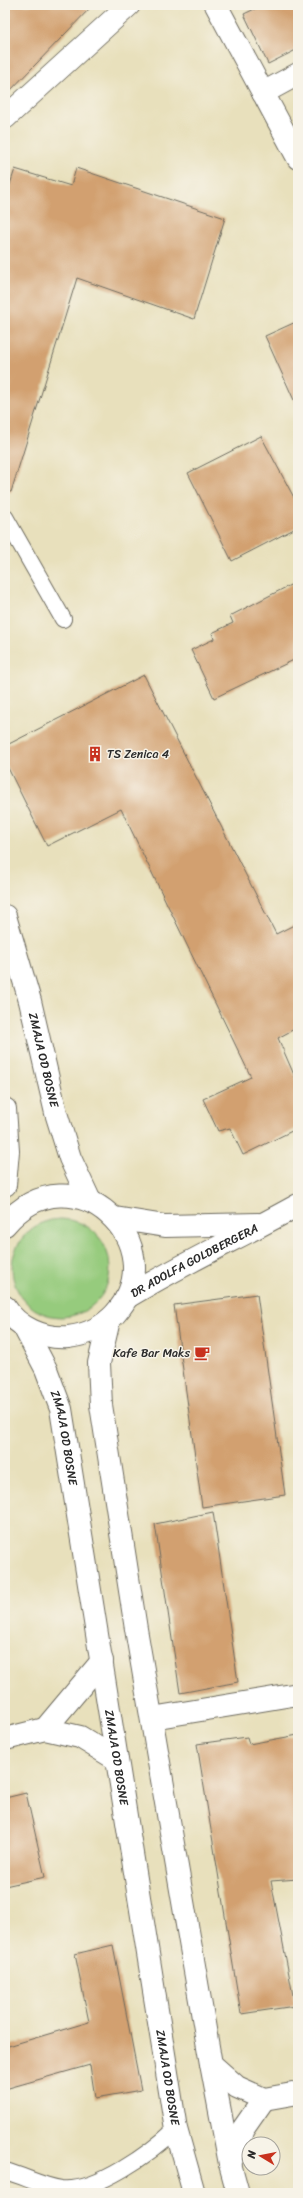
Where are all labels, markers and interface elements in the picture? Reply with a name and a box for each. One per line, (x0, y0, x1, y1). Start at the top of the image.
place label: TS Zenica 4 (107, 743, 170, 765)
building icon: TS Zenica 4 (86, 745, 104, 763)
street label: ZMAJA OD BOSNE (22, 1010, 66, 1111)
street label: DR ADOLFA GOLDBERGERA (126, 1217, 262, 1304)
place label: Kafe Bar Maks (113, 1342, 190, 1364)
cafe icon: Kafe Bar Maks (193, 1344, 211, 1362)
street label: ZMAJA OD BOSNE (44, 1387, 84, 1488)
street label: ZMAJA OD BOSNE (98, 1708, 135, 1808)
street label: ZMAJA OD BOSNE (149, 2028, 186, 2128)
north arrow (241, 2136, 281, 2176)
text: N (241, 2149, 262, 2161)

